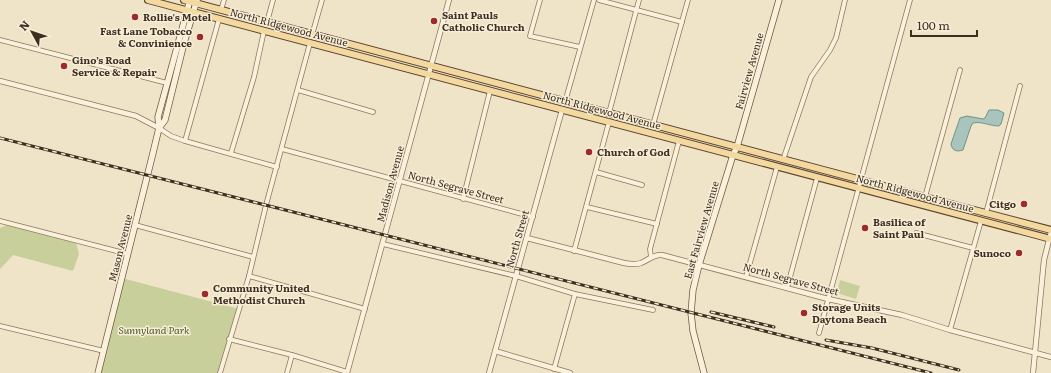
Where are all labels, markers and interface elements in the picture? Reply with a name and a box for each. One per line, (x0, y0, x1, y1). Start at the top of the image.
street label: North Ridgewood Avenue (228, 4, 350, 49)
place label: Saint Pauls Catholic Church (442, 7, 525, 34)
place label: Rollie's Motel (143, 9, 212, 24)
north arrow (12, 12, 52, 52)
marker: Rollie's Motel (130, 12, 140, 22)
scale bar (911, 12, 977, 38)
text: N (14, 16, 33, 34)
marker: Saint Pauls Catholic Church (429, 16, 439, 26)
text: 100 m (917, 16, 950, 34)
place label: Fast Lane Tobacco & Convinience (100, 23, 192, 50)
street label: Fairview Avenue (730, 31, 767, 111)
marker: Fast Lane Tobacco & Convinience (195, 32, 205, 42)
place label: Gino’s Road Service & Repair (72, 52, 157, 79)
marker: Gino’s Road Service & Repair (59, 61, 69, 71)
street label: North Ridgewood Avenue (541, 87, 663, 132)
street label: Madison Avenue (372, 144, 407, 224)
place label: Church of God (597, 144, 671, 159)
marker: Church of God (584, 147, 594, 157)
street label: North Segrave Street (406, 166, 506, 207)
street label: North Ridgewood Avenue (854, 170, 976, 215)
street label: East Fairview Avenue (679, 179, 722, 281)
place label: Citgo (989, 196, 1016, 211)
marker: Citgo (1019, 199, 1029, 209)
street label: North Street (501, 208, 532, 270)
street label: Mason Avenue (104, 213, 135, 283)
place label: Basilica of Saint Paul (873, 214, 927, 241)
marker: Basilica of Saint Paul (860, 223, 870, 233)
place label: Sunoco (973, 245, 1011, 260)
marker: Sunoco (1014, 248, 1024, 258)
street label: North Segrave Street (741, 258, 841, 299)
place label: Community United Methodist Church (213, 280, 310, 307)
marker: Community United Methodist Church (200, 289, 210, 299)
place label: Storage Units Daytona Beach (812, 299, 887, 326)
marker: Storage Units Daytona Beach (799, 308, 809, 318)
park label: Sunnyland Park (118, 322, 190, 337)

